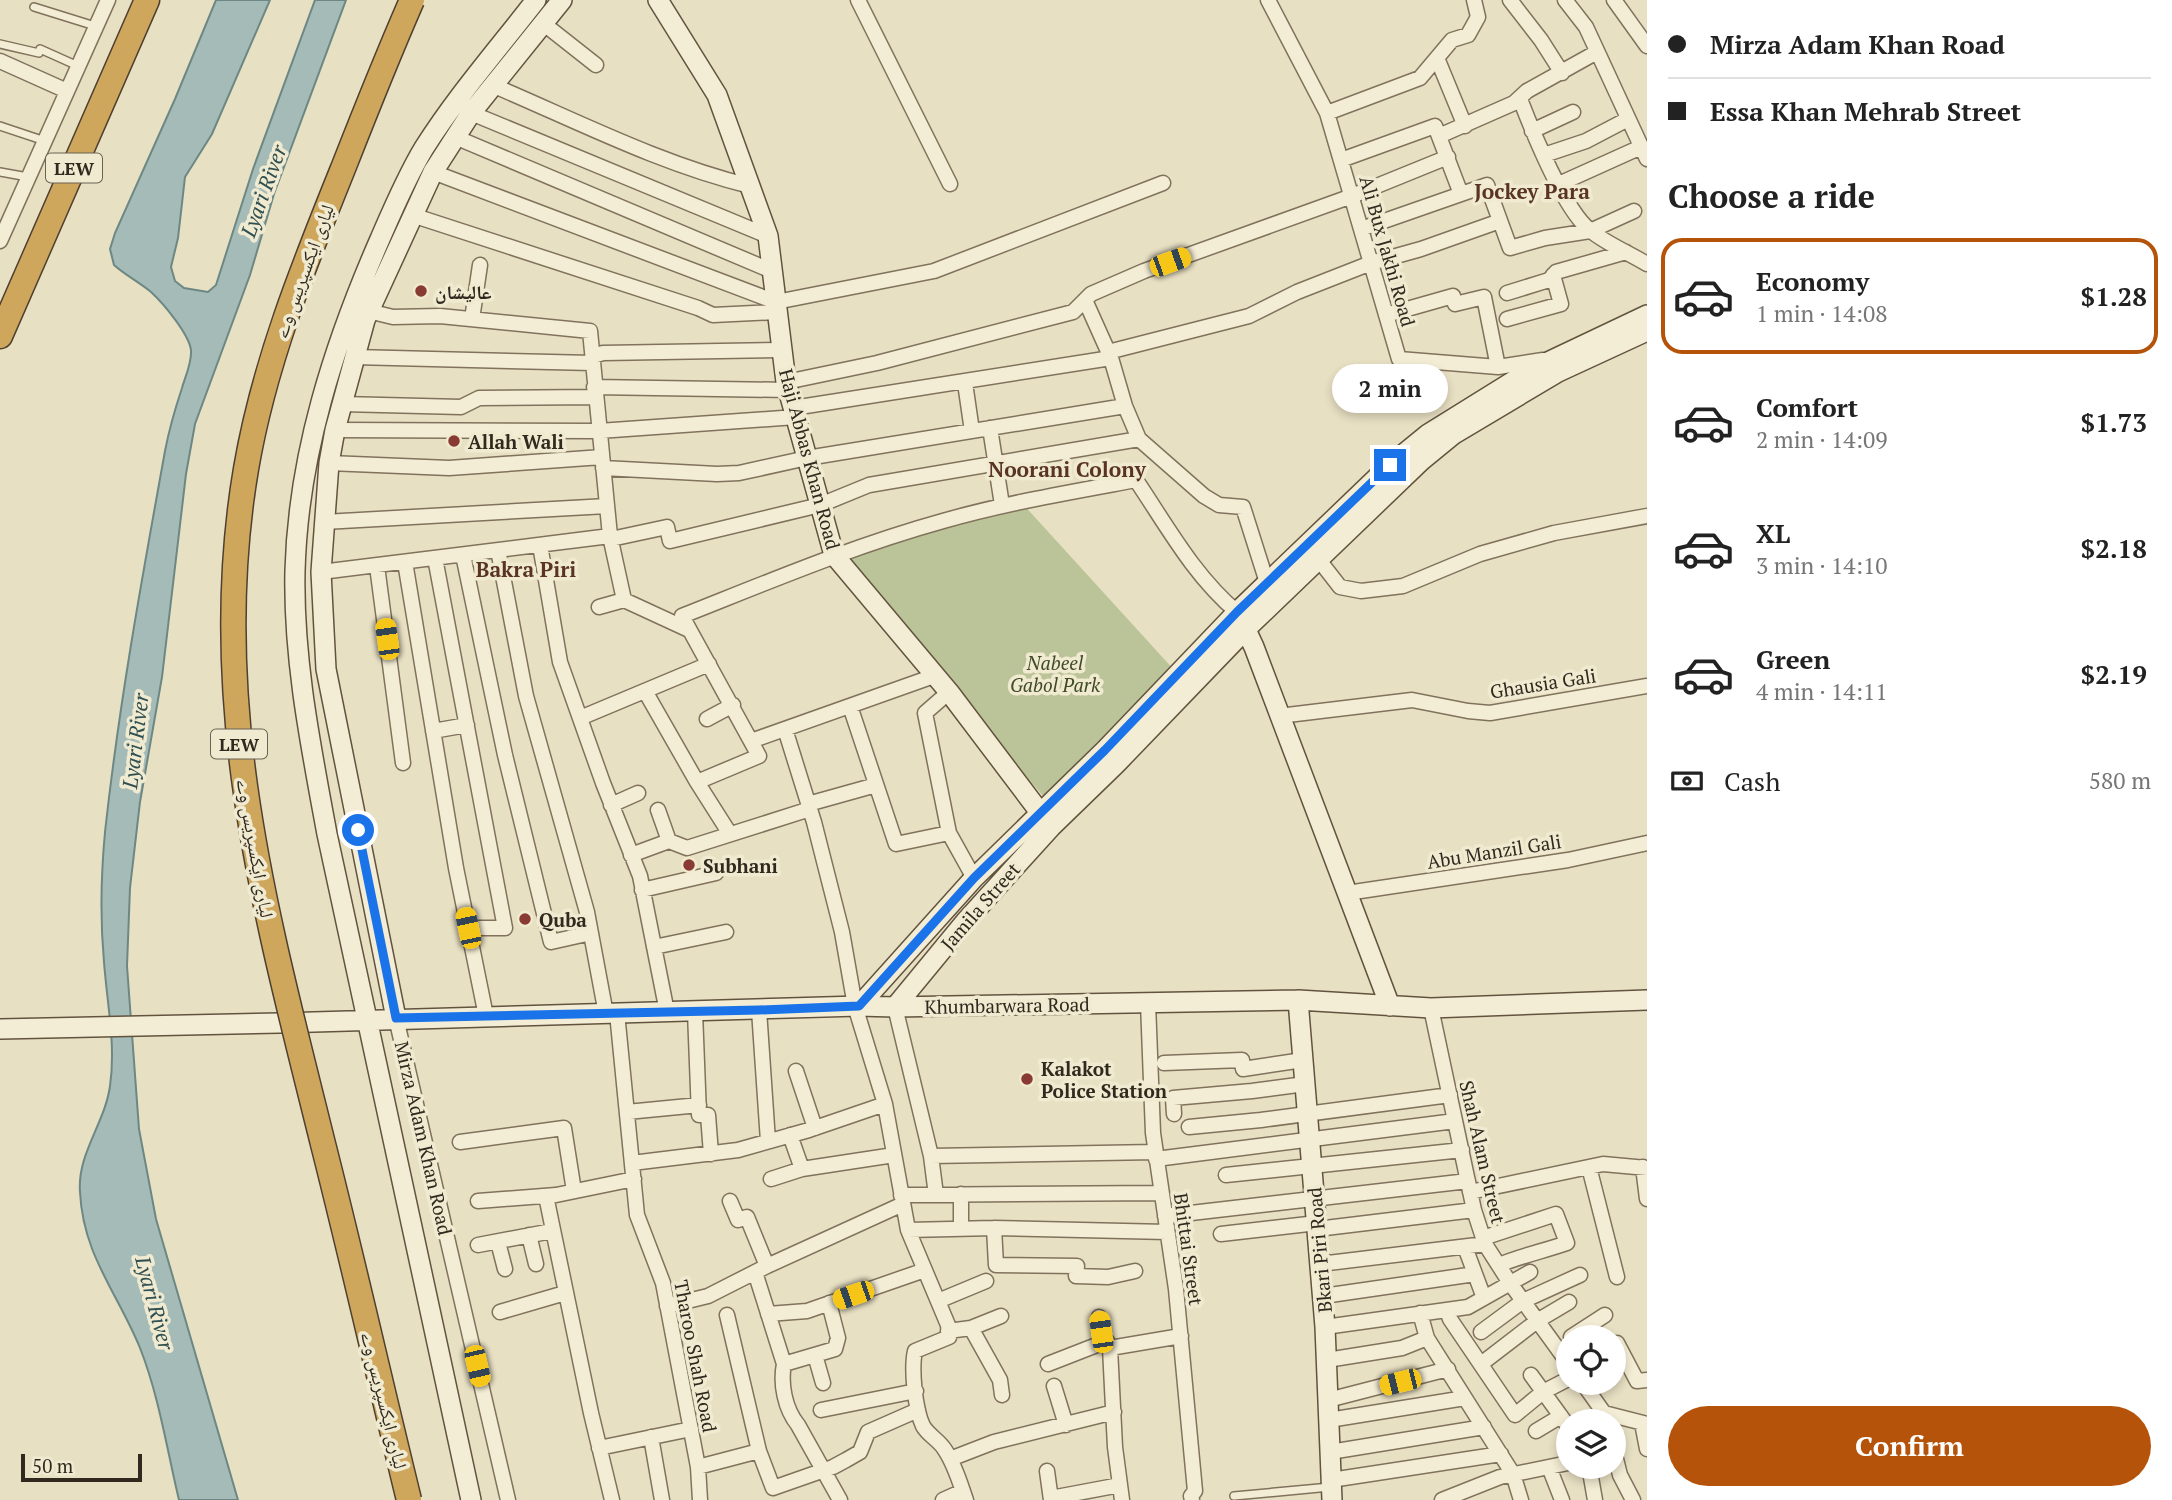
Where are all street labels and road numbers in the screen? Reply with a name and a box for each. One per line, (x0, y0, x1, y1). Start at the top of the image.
road number: LEW (46, 154, 102, 182)
street label: Ali Bux Jakhi Road (1355, 173, 1422, 330)
street label: لیاری ایکسپریس وے (267, 201, 339, 341)
street label: Haji Abbas Khan Road (774, 366, 846, 553)
street label: Ghausia Gali (1488, 662, 1598, 704)
road number: LEW (211, 730, 267, 758)
street label: لیاری ایکسپریس وے (231, 777, 280, 919)
street label: Abu Manzil Gali (1425, 828, 1563, 874)
street label: Jamila Street (935, 857, 1025, 955)
street label: Khumbarwara Road (924, 991, 1090, 1019)
street label: Mirza Adam Khan Road (390, 1039, 459, 1238)
street label: Shah Alam Street (1454, 1078, 1512, 1226)
street label: Bkari Piri Road (1301, 1186, 1337, 1314)
street label: Bhittai Street (1169, 1191, 1209, 1307)
street label: Tharoo Shah Road (669, 1278, 723, 1435)
street label: لیاری ایکسپریس وے (356, 1329, 414, 1471)

